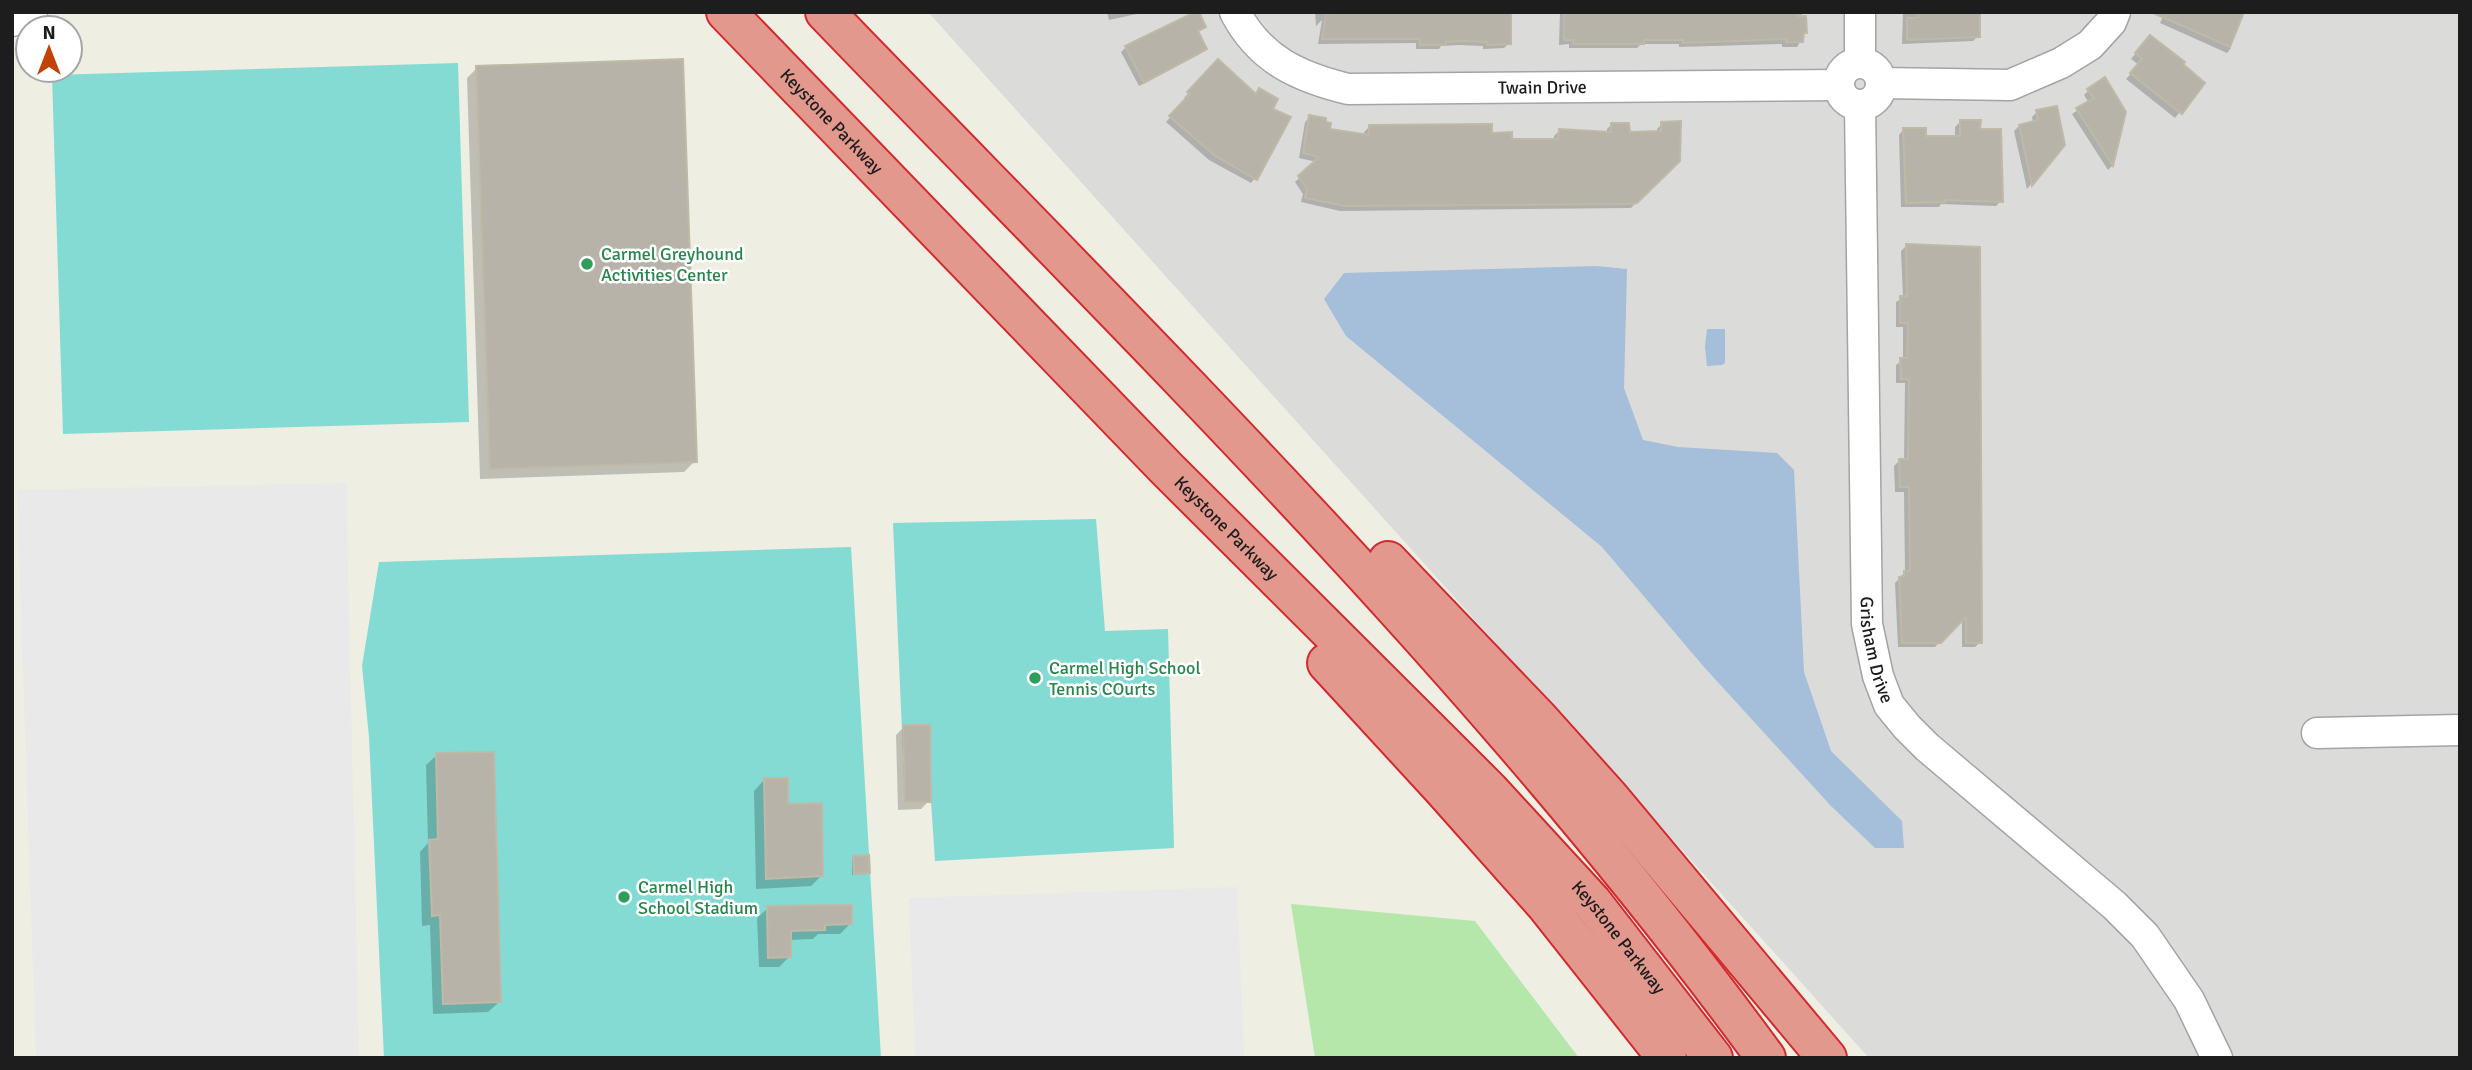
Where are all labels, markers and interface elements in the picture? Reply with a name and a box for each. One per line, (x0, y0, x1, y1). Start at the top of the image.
north arrow (14, 14, 84, 84)
text: N (42, 21, 56, 45)
street label: Keystone Parkway (775, 64, 888, 179)
street label: Twain Drive (1498, 76, 1587, 99)
place label: Carmel Greyhound Activities Center (601, 243, 744, 286)
marker: Carmel Greyhound Activities Center (579, 256, 595, 272)
street label: Keystone Parkway (1170, 472, 1284, 585)
street label: Grisham Drive (1856, 596, 1898, 706)
place label: Carmel High School Tennis COurts (1049, 657, 1201, 700)
marker: Carmel High School Tennis COurts (1027, 670, 1043, 686)
place label: Carmel High School Stadium (638, 876, 758, 919)
street label: Keystone Parkway (1567, 876, 1671, 999)
marker: Carmel High School Stadium (616, 889, 632, 905)

